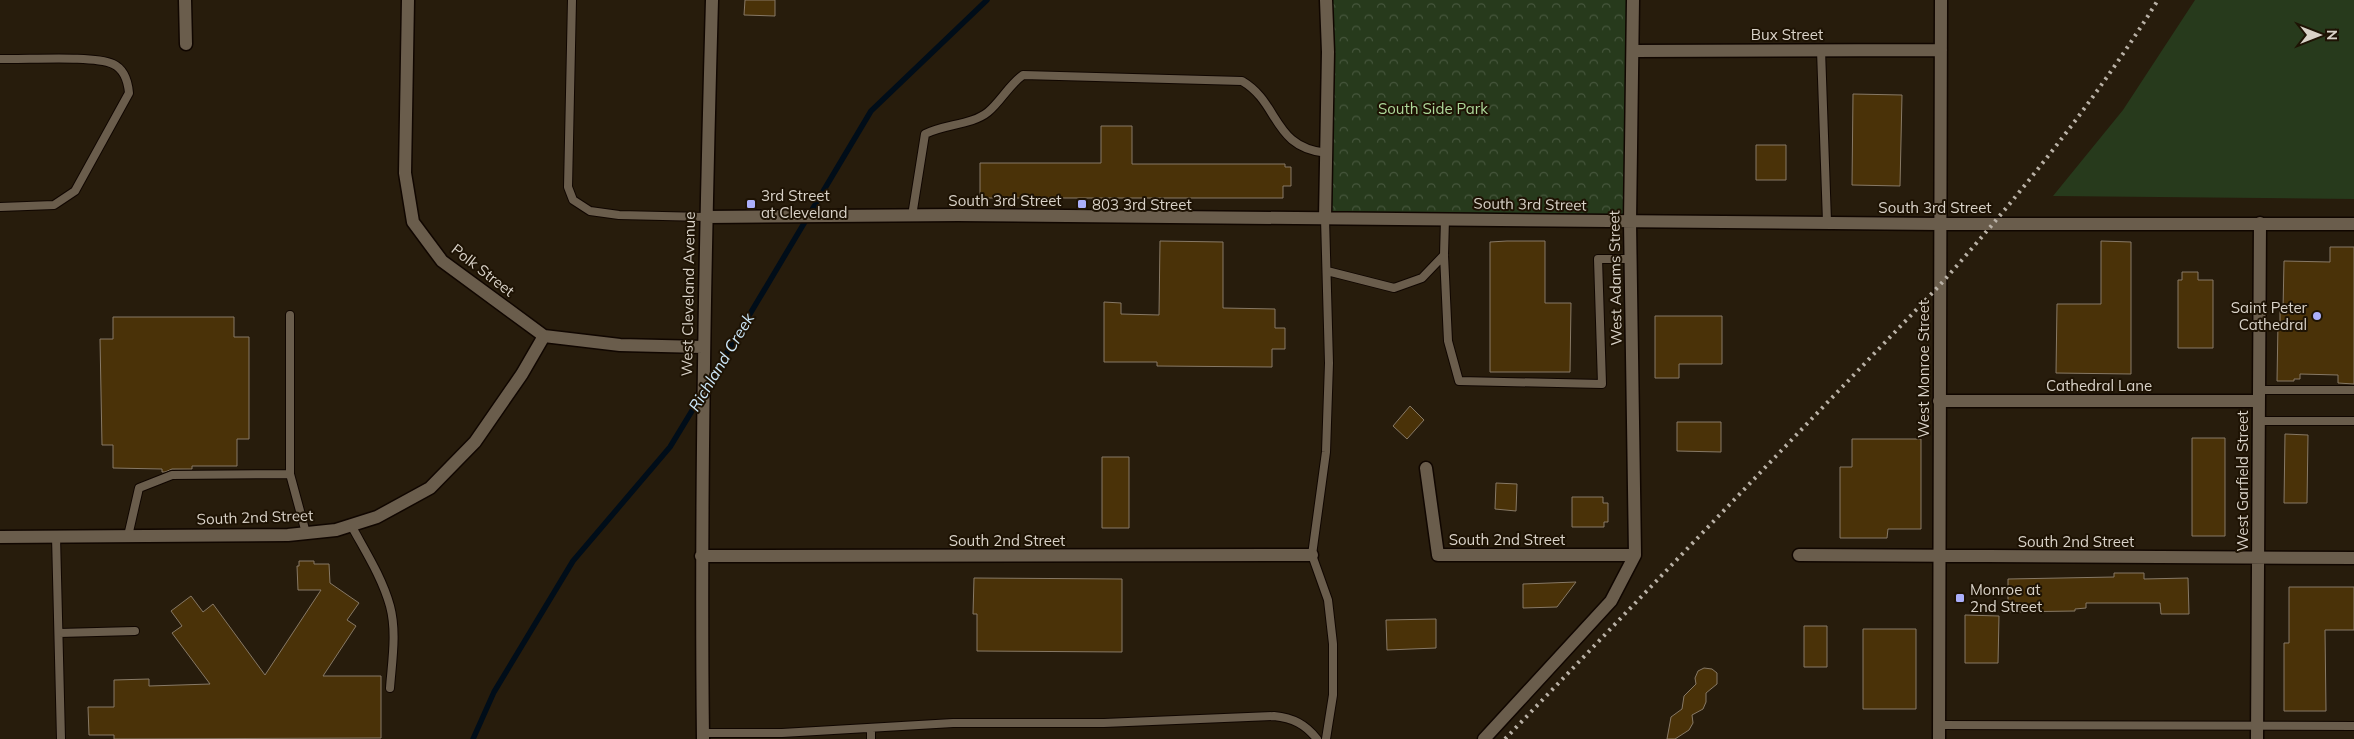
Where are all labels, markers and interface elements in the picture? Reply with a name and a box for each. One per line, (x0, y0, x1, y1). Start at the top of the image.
north arrow (2294, 10, 2344, 60)
street label: Bux Street (1751, 25, 1823, 44)
text: N (2323, 30, 2341, 40)
park label: South Side Park (1378, 99, 1488, 118)
place label: 3rd Street at Cleveland (761, 186, 847, 222)
street label: South 3rd Street (948, 191, 1062, 210)
street label: South 3rd Street (1473, 194, 1587, 214)
place label: 803 3rd Street (1092, 195, 1192, 214)
marker: 3rd Street at Cleveland (745, 198, 757, 210)
marker: 803 3rd Street (1076, 198, 1088, 210)
street label: South 3rd Street (1878, 198, 1992, 217)
street label: West Adams Street (1604, 210, 1626, 346)
street label: West Cleveland Avenue (677, 211, 699, 377)
street label: Polk Street (448, 240, 518, 300)
place label: Saint Peter Cathedral (2231, 298, 2308, 334)
street label: West Monroe Street (1914, 300, 1933, 438)
water label: Richland Creek (684, 309, 759, 415)
marker: Saint Peter Cathedral (2311, 310, 2323, 322)
street label: Cathedral Lane (2046, 376, 2152, 395)
street label: West Garfield Street (2233, 410, 2252, 552)
street label: South 2nd Street (196, 505, 314, 529)
street label: South 2nd Street (1449, 530, 1565, 549)
street label: South 2nd Street (949, 531, 1065, 550)
street label: South 2nd Street (2018, 532, 2134, 551)
place label: Monroe at 2nd Street (1970, 580, 2042, 616)
marker: Monroe at 2nd Street (1954, 592, 1966, 604)

